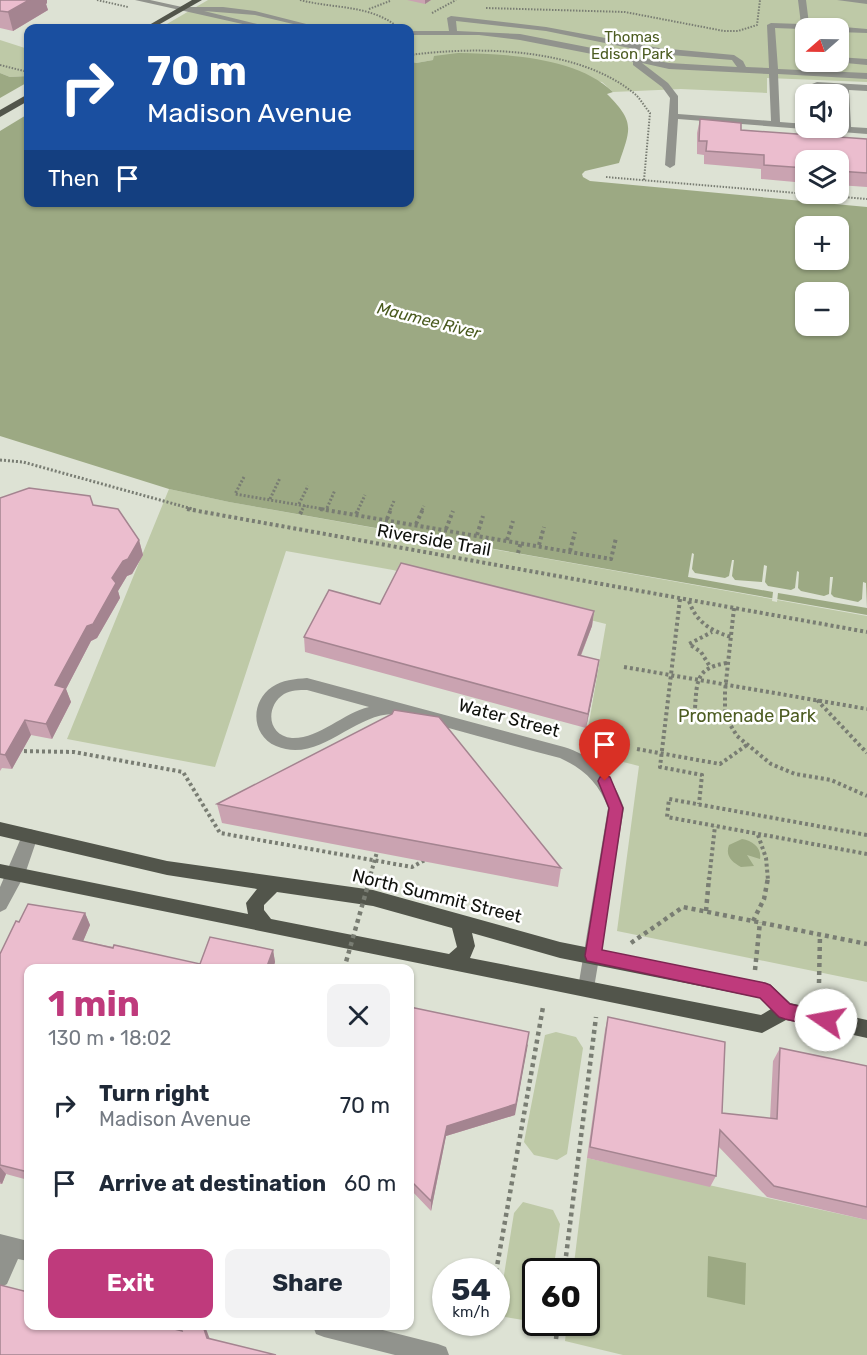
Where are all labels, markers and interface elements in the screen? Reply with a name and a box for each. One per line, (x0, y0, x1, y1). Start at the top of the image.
north arrow (795, 18, 849, 72)
map controls (795, 18, 849, 336)
park label: Thomas Edison Park (591, 28, 673, 63)
text: 70 m (147, 46, 247, 96)
icon: right (48, 48, 126, 126)
button: sound (795, 84, 849, 138)
text: Madison Avenue (147, 97, 352, 129)
button: layers (795, 150, 849, 204)
icon: arrive (111, 162, 144, 195)
text: Then (48, 165, 99, 192)
button: + (795, 216, 849, 270)
button: − (795, 282, 849, 336)
water label: Maumee River (375, 298, 483, 343)
street label: Riverside Trail (375, 519, 493, 561)
street label: Water Street (456, 694, 562, 742)
park label: Promenade Park (678, 705, 817, 727)
pin (579, 719, 630, 781)
icon: arrive (588, 728, 621, 761)
street label: North Summit Street (350, 864, 524, 928)
text: 1 min (48, 982, 140, 1025)
button: close (327, 984, 390, 1047)
position arrow (794, 988, 858, 1052)
text: 130 m · 18:02 (48, 1026, 171, 1050)
text: Turn right (99, 1080, 209, 1107)
icon: right (48, 1089, 81, 1122)
text: 70 m (340, 1092, 390, 1119)
text: Madison Avenue (99, 1107, 251, 1131)
icon: arrive (48, 1167, 81, 1200)
text: Arrive at destination (99, 1170, 326, 1197)
text: 60 m (344, 1170, 396, 1197)
button: Exit (48, 1249, 213, 1318)
button: Share (225, 1249, 390, 1318)
speed limit sign: 60 (522, 1258, 600, 1336)
text: 54 (451, 1272, 491, 1308)
text: km/h (452, 1303, 490, 1321)

